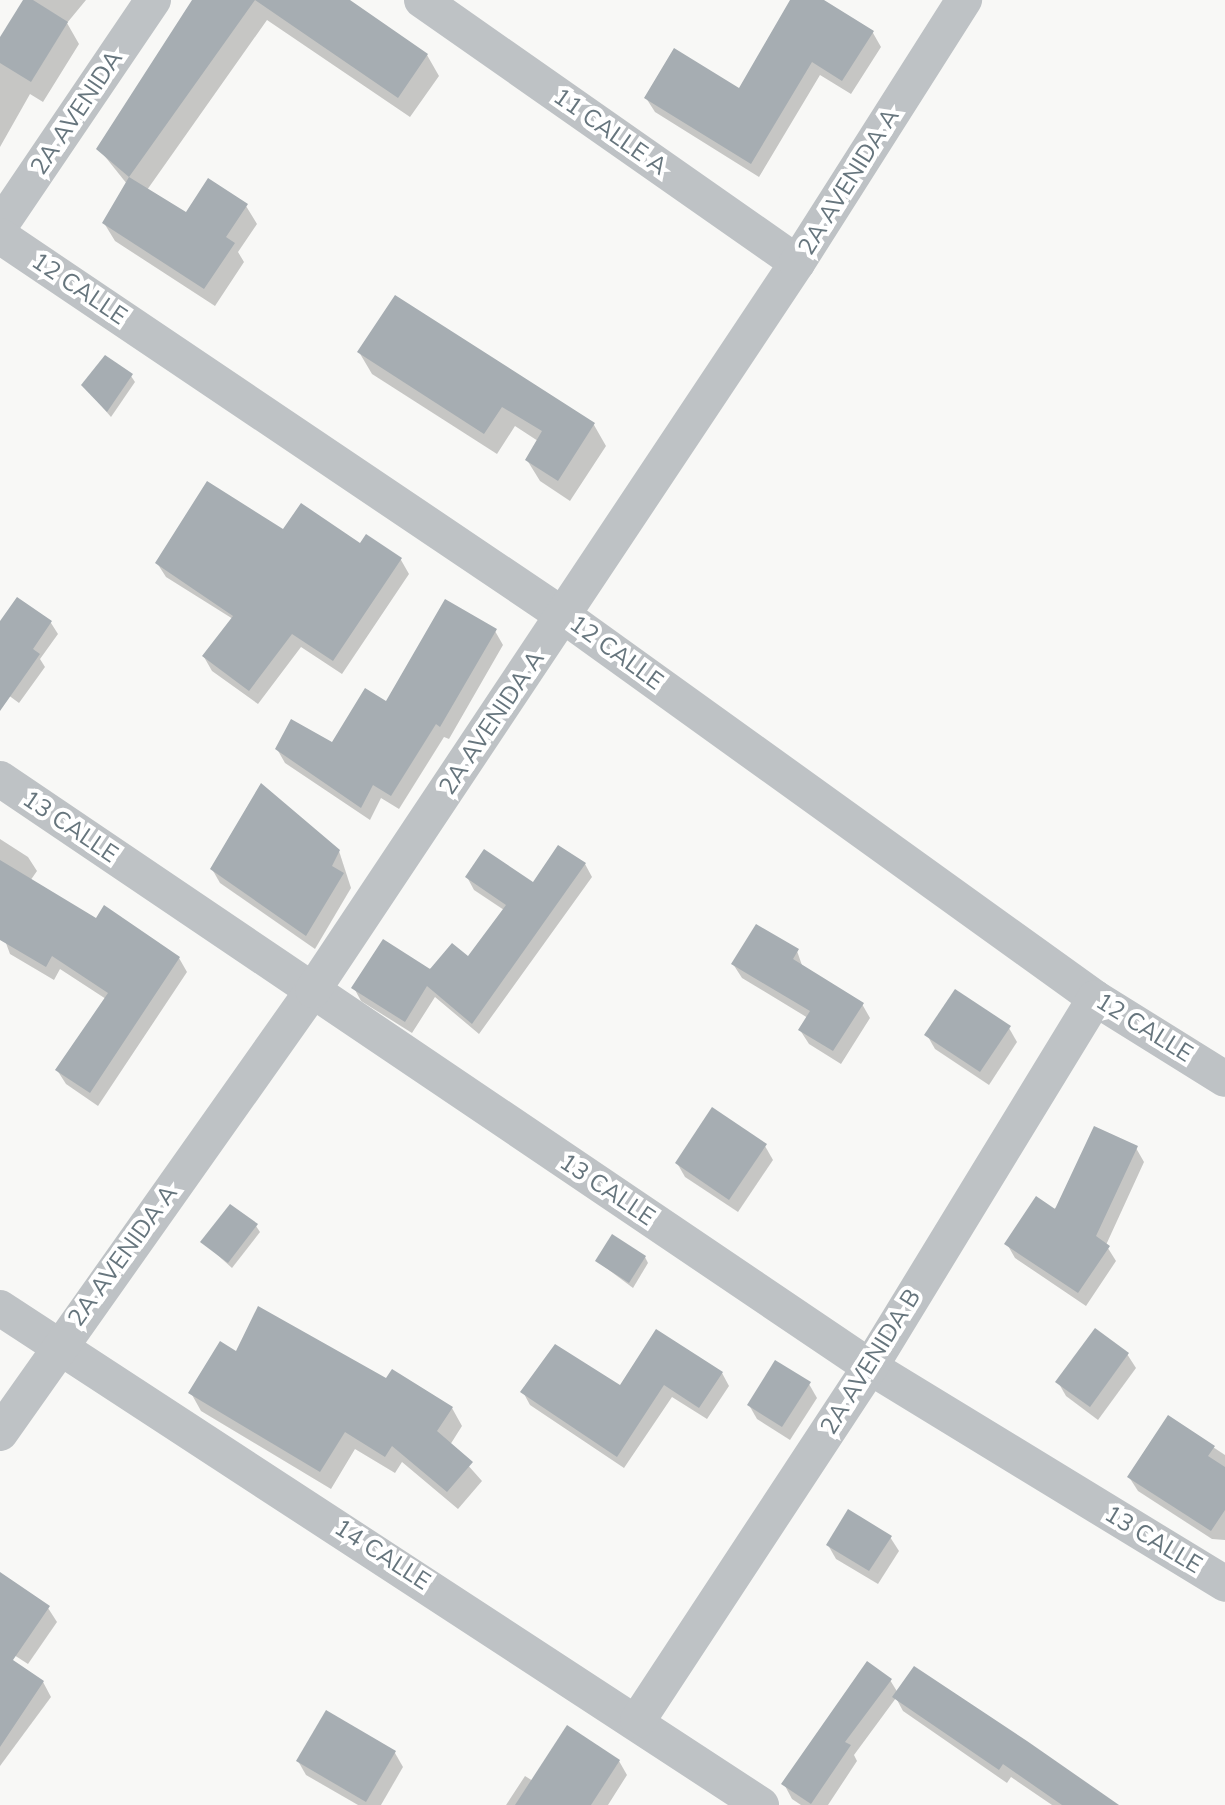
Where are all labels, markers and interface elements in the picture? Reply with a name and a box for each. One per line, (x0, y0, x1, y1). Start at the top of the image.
street label: 2A AVENIDA (25, 45, 129, 181)
street label: 11 CALLE A (548, 82, 672, 182)
street label: 2A AVENIDA A (792, 103, 906, 261)
street label: 12 CALLE (26, 247, 132, 331)
street label: 12 CALLE (564, 610, 668, 696)
street label: 2A AVENIDA A (433, 646, 551, 800)
street label: 13 CALLE (17, 785, 123, 869)
street label: 12 CALLE (1090, 987, 1198, 1069)
street label: 13 CALLE (554, 1148, 660, 1232)
street label: 2A AVENIDA A (62, 1180, 184, 1332)
street label: 2A AVENIDA B (815, 1284, 927, 1440)
street label: 13 CALLE (1099, 1500, 1207, 1580)
street label: 14 CALLE (329, 1513, 435, 1597)

